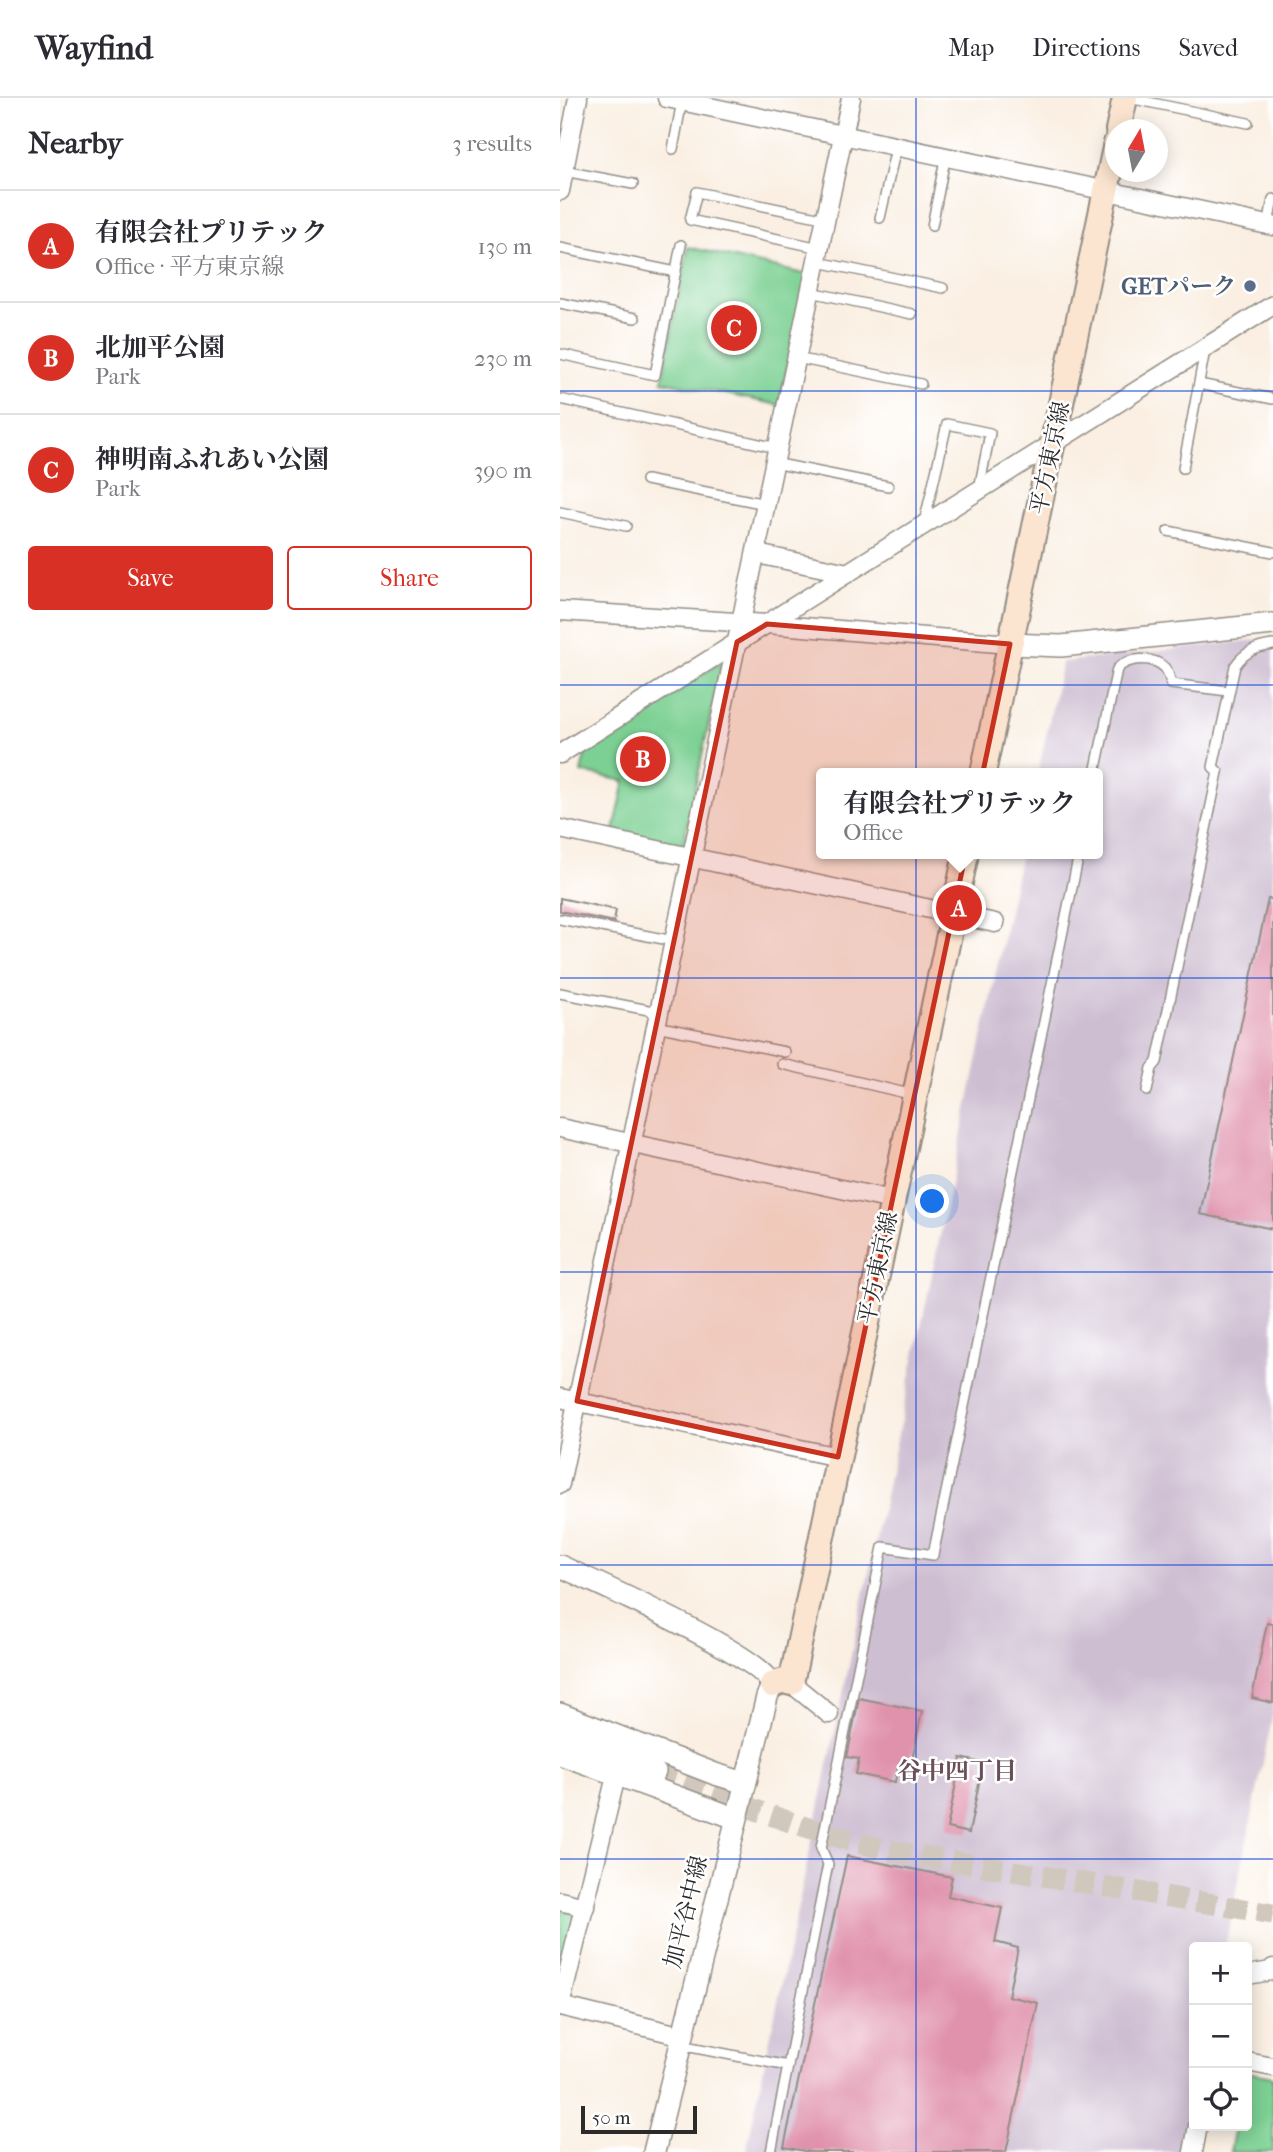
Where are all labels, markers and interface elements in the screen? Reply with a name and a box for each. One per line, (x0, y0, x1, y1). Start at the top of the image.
text: Wayfind (35, 29, 153, 68)
text: Map (948, 34, 994, 62)
text: Directions (1032, 34, 1140, 62)
text: Saved (1178, 34, 1238, 62)
north arrow (1105, 119, 1168, 182)
text: Nearby (28, 126, 123, 161)
text: 3 results (452, 130, 532, 157)
text: 有限会社プリテック (95, 217, 327, 248)
text: A (44, 233, 58, 260)
text: 130 m (478, 233, 532, 260)
text: Office · 平方東京線 (95, 253, 284, 280)
place label: GETパーク (1121, 273, 1236, 300)
marker: GETパーク (1242, 278, 1258, 294)
pin: C (711, 302, 757, 354)
text: 北加平公園 (95, 332, 225, 363)
text: B (44, 345, 58, 372)
text: 230 m (474, 345, 532, 372)
text: Park (95, 363, 141, 390)
street label: 平方東京線 (1025, 399, 1075, 517)
text: 神明南ふれあい公園 (95, 444, 329, 475)
text: C (43, 457, 59, 484)
text: 390 m (474, 457, 532, 484)
text: Park (95, 475, 141, 502)
button: Save (28, 546, 273, 610)
button: Share (287, 546, 532, 610)
pin: B (620, 733, 666, 785)
popup (816, 768, 1103, 859)
text: 有限会社プリテック (843, 788, 1076, 819)
text: Office (843, 819, 903, 846)
pin: A (936, 882, 982, 934)
your location (915, 1184, 949, 1218)
street label: 平方東京線 (853, 1209, 903, 1327)
district label: 谷中四丁目 (897, 1757, 1017, 1785)
street label: 加平谷中線 (659, 1853, 713, 1971)
map controls (1189, 1942, 1252, 2131)
button: + (1189, 1942, 1252, 2005)
button: − (1189, 2005, 1252, 2068)
button: locate (1189, 2068, 1252, 2131)
scale bar (581, 2103, 696, 2135)
text: 50 m (592, 2107, 631, 2129)

